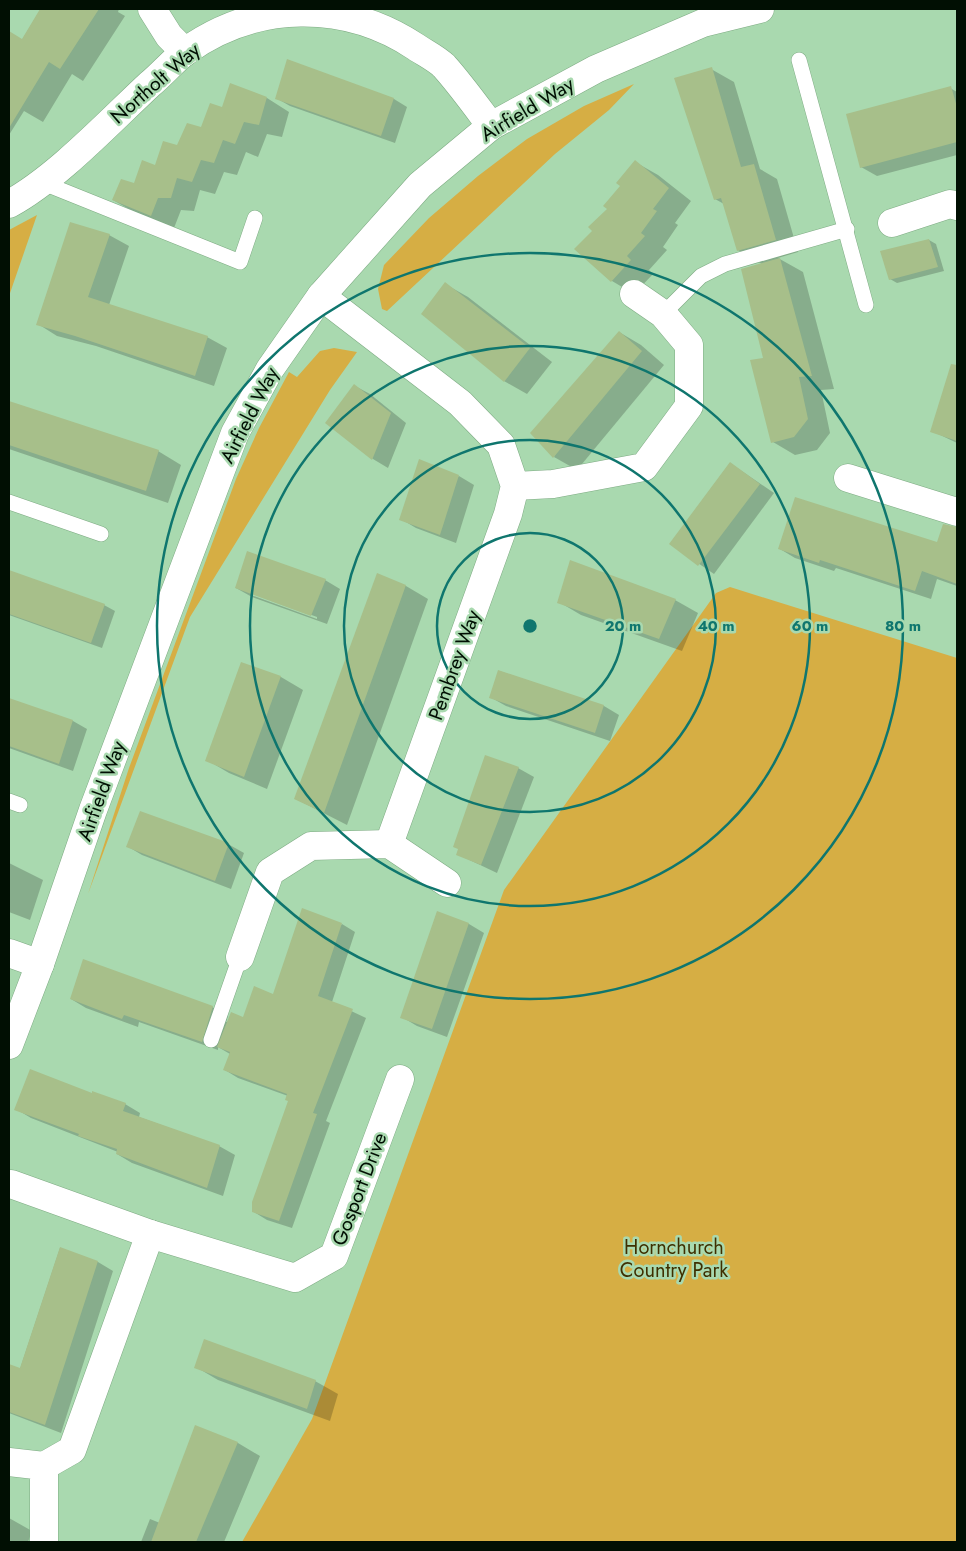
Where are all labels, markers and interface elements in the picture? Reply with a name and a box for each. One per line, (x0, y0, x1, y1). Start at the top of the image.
street label: Northolt Way (104, 36, 207, 131)
street label: Airfield Way (475, 70, 580, 149)
street label: Airfield Way (213, 362, 286, 468)
street label: Pembrey Way (421, 606, 488, 724)
text: 20 m (605, 615, 641, 637)
text: 40 m (697, 615, 735, 637)
text: 60 m (792, 615, 828, 637)
text: 80 m (885, 615, 921, 637)
centre of rings (521, 617, 539, 635)
street label: Airfield Way (70, 737, 133, 845)
street label: Gosport Drive (325, 1128, 394, 1250)
park label: Hornchurch Country Park (620, 1233, 728, 1285)

